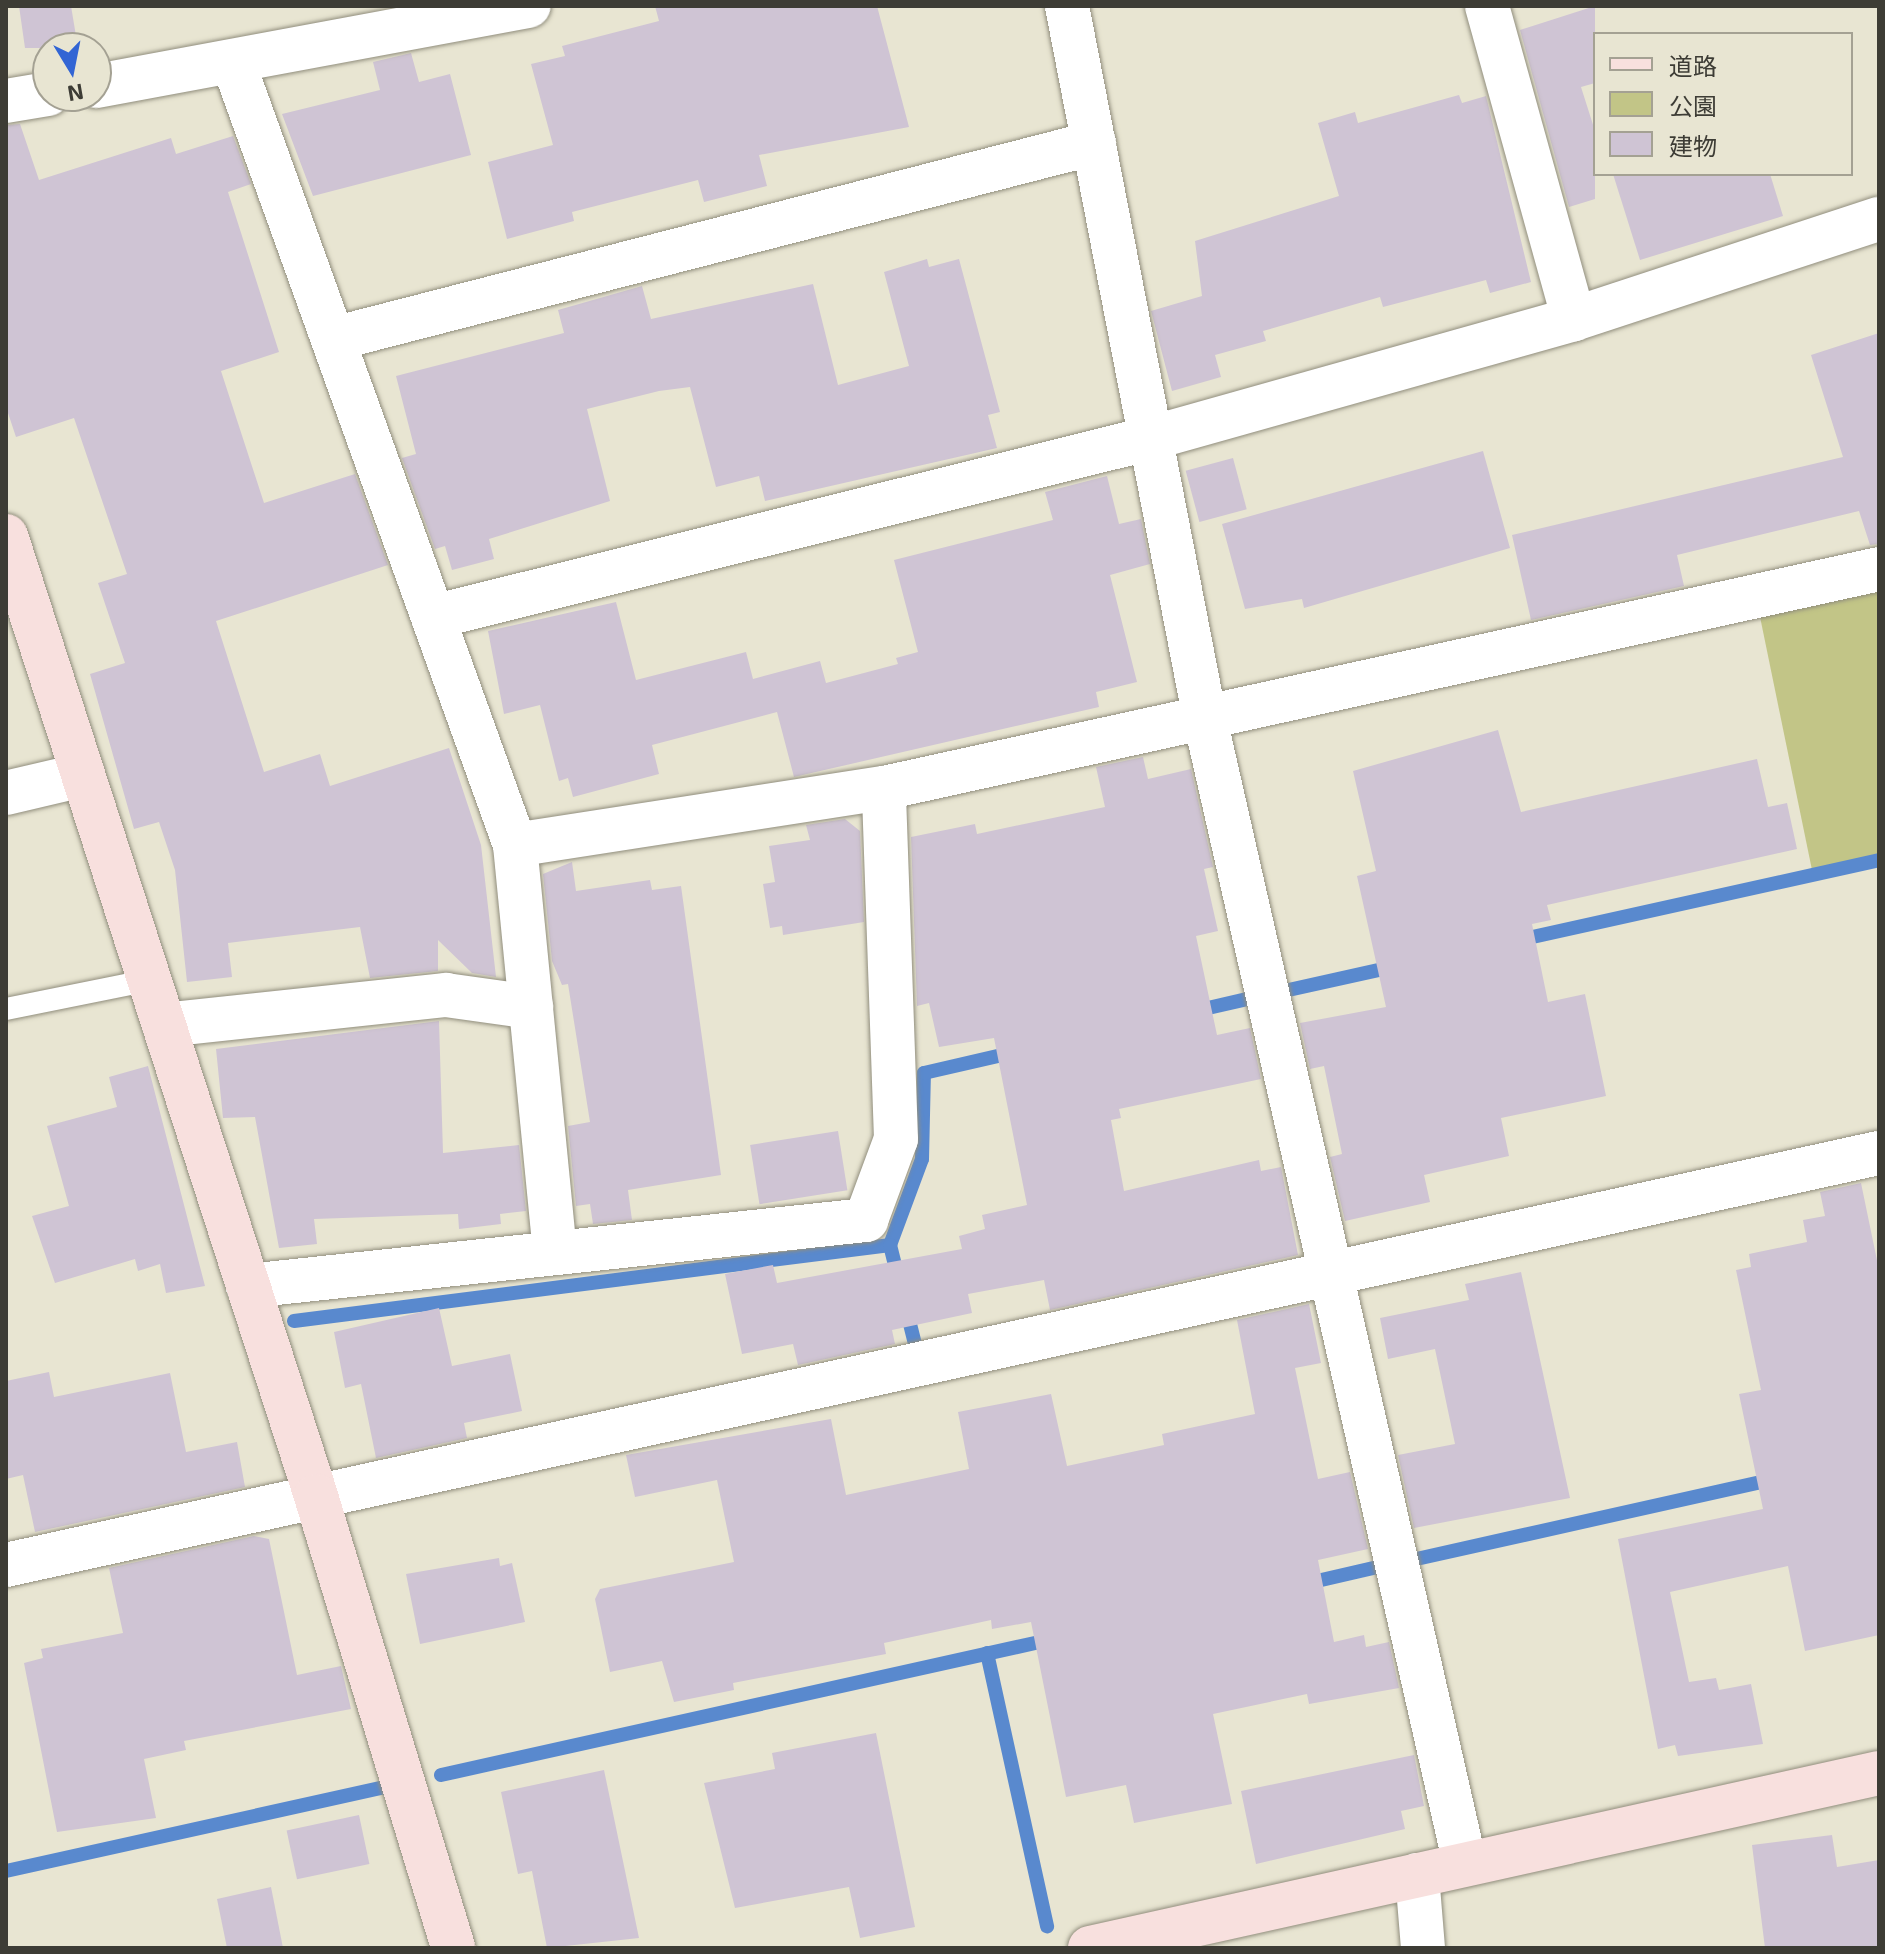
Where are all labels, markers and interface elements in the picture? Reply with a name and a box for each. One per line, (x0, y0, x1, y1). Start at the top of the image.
north arrow (32, 32, 112, 112)
legend (1593, 32, 1853, 176)
text: 道路 (1669, 51, 1717, 80)
text: N (66, 79, 86, 108)
text: 公園 (1669, 91, 1717, 120)
text: 建物 (1669, 131, 1717, 160)

